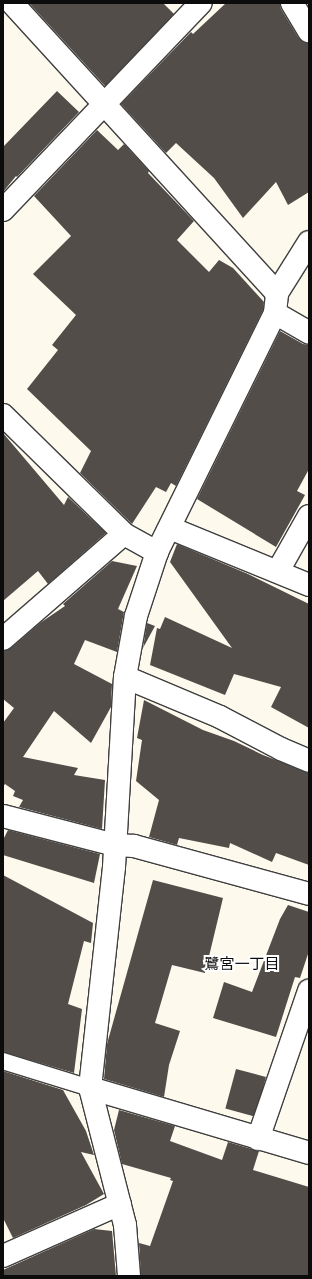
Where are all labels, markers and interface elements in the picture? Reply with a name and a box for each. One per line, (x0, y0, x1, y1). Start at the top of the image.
district label: 鷺宮一丁目 (205, 955, 279, 973)

